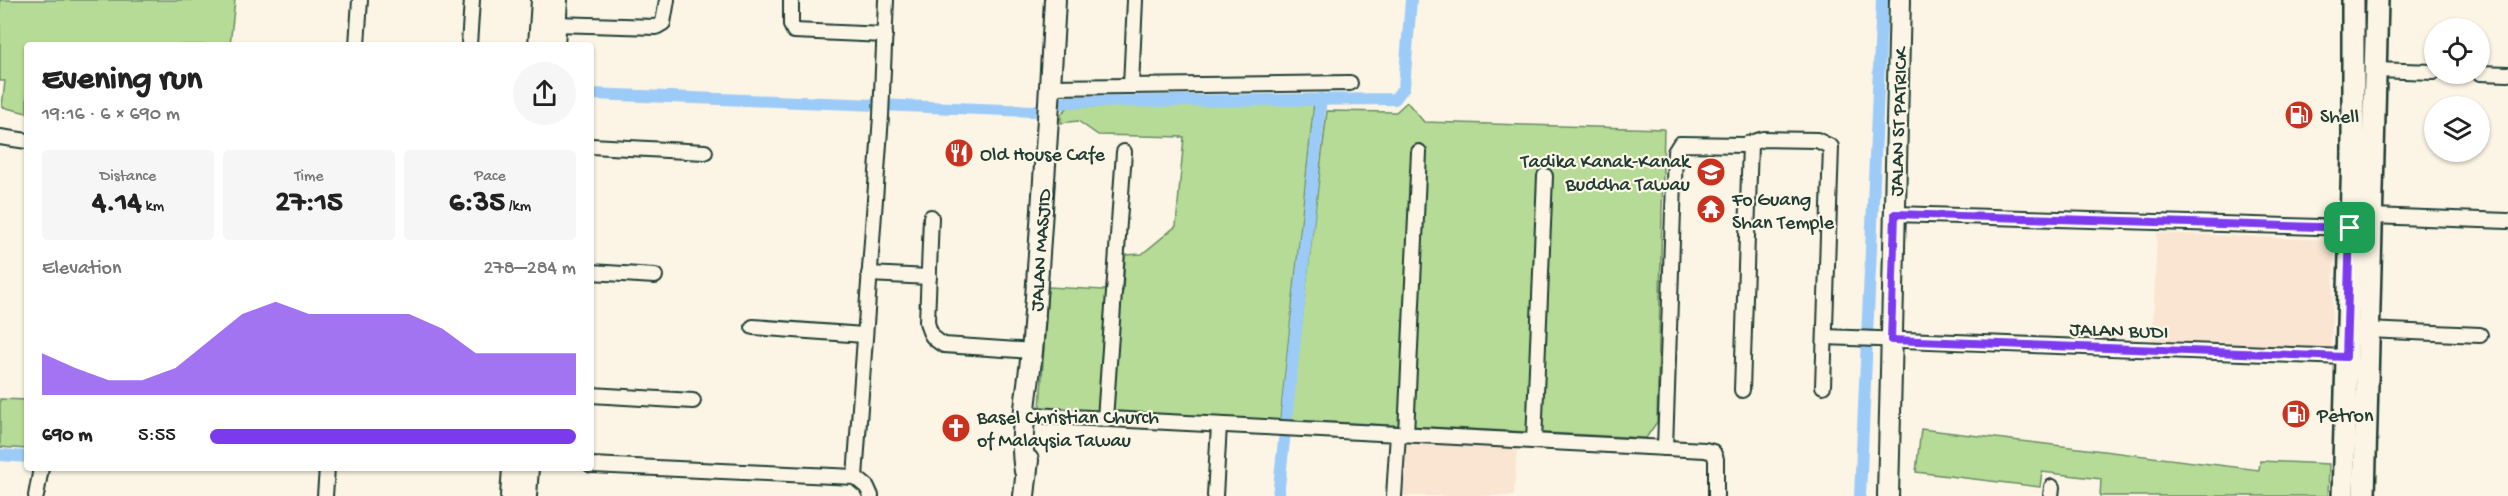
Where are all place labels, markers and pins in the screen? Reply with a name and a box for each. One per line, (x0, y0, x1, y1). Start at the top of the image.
fuel station icon: Shell (2283, 99, 2315, 131)
place label: Shell (2320, 107, 2359, 130)
restaurant icon: Old House Cafe (943, 137, 975, 169)
place label: Old House Cafe (980, 145, 1106, 168)
place label: Tadika Kanak-Kanak Buddha Tawau (1520, 152, 1692, 198)
school or university icon: Tadika Kanak-Kanak Buddha Tawau (1695, 156, 1727, 188)
place label: Fo Guang Shan Temple (1731, 190, 1835, 236)
temple icon: Fo Guang Shan Temple (1695, 193, 1727, 225)
pin (2324, 202, 2375, 253)
fuel station icon: Petron (2280, 398, 2312, 430)
place label: Petron (2316, 406, 2374, 429)
place label: Basel Christian Church of Malaysia Tawau (976, 408, 1159, 454)
church icon: Basel Christian Church of Malaysia Tawau (940, 412, 972, 444)

